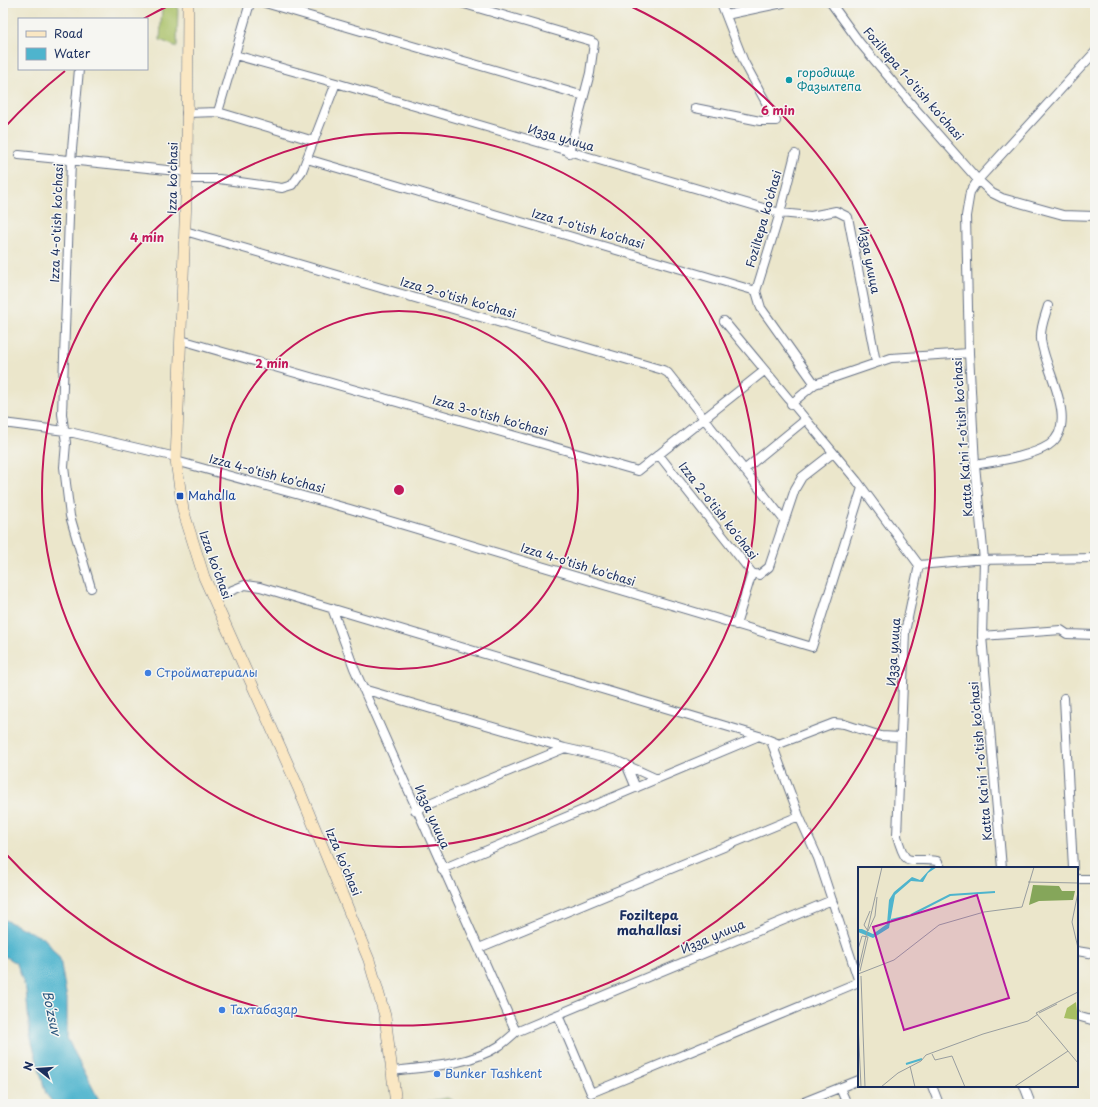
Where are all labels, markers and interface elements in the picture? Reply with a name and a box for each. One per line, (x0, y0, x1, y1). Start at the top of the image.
legend (18, 18, 148, 70)
street label: Foziltepa 1-o'tish ko'chasi (859, 23, 968, 144)
text: Road (54, 24, 83, 42)
text: Water (54, 44, 91, 62)
place label: городище Фазылтепа (797, 63, 862, 95)
marker: городище Фазылтепа (784, 75, 794, 85)
text: 6 min (761, 101, 795, 119)
street label: Изза улица (526, 119, 597, 155)
street label: Izza ko'chasi (162, 142, 182, 214)
street label: Izza 4-o'tish ko'chasi (45, 163, 67, 283)
street label: Foziltepa ko'chasi (741, 168, 786, 270)
street label: Izza 1-o'tish ko'chasi (530, 203, 647, 253)
street label: Изза улица (855, 224, 885, 296)
text: 4 min (130, 228, 164, 246)
street label: Izza 2-o'tish ko'chasi (398, 272, 518, 322)
text: 2 min (255, 354, 289, 372)
street label: Katta Ka'ni 1-o'tish ko'chasi (947, 357, 977, 517)
street label: Izza 3-o'tish ko'chasi (430, 390, 550, 440)
street label: Izza 4-o'tish ko'chasi (207, 449, 327, 497)
street label: Izza 2-o'tish ko'chasi (675, 458, 763, 563)
centre of rings (392, 483, 406, 497)
place label: Mahalla (188, 486, 236, 504)
marker: Mahalla (175, 491, 185, 501)
street label: Izza ko'chasi (195, 528, 237, 602)
street label: Izza 4-o'tish ko'chasi (519, 538, 638, 590)
street label: Изза улица (882, 617, 904, 687)
place label: Стройматериалы (156, 663, 258, 681)
marker: Стройматериалы (143, 668, 153, 678)
street label: Katta Ka'ni 1-o'tish ko'chasi (964, 681, 996, 841)
street label: Изза улица (411, 782, 455, 852)
street label: Izza ko'chasi (322, 825, 366, 898)
inset map (858, 867, 1078, 1087)
district label: Foziltepa mahallasi (617, 905, 682, 939)
street label: Изза улица (678, 914, 748, 958)
water label: Boʻzsuv (39, 989, 67, 1039)
place label: Тахтабазар (230, 1000, 298, 1018)
marker: Тахтабазар (217, 1005, 227, 1015)
north arrow (18, 1049, 58, 1089)
text: N (19, 1059, 37, 1073)
place label: Bunker Tashkent (445, 1064, 542, 1082)
marker: Bunker Tashkent (432, 1069, 442, 1079)

